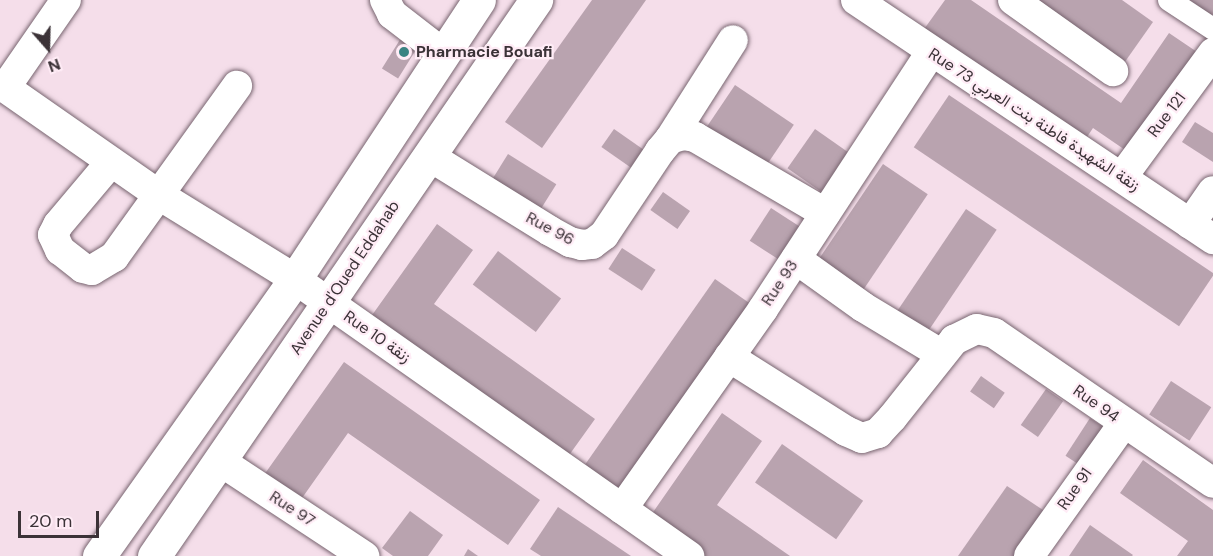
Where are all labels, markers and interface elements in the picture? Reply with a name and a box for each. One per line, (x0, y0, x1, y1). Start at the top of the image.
north arrow (18, 18, 78, 78)
place label: Pharmacie Bouafi (416, 42, 553, 62)
street label: Rue 73 زنقة الشهيدة فاطنة بنت العربي (925, 44, 1143, 196)
marker: Pharmacie Bouafi (397, 45, 411, 59)
text: N (45, 54, 63, 77)
street label: Rue 121 (1144, 89, 1190, 141)
street label: Avenue d'Oued Eddahab (286, 197, 404, 359)
street label: Rue 96 (522, 208, 578, 250)
street label: Rue 93 (758, 256, 802, 310)
street label: Rue 10 زنقة (340, 307, 414, 367)
street label: Rue 94 (1069, 381, 1123, 427)
street label: Rue 91 (1054, 464, 1096, 514)
street label: Rue 97 (266, 487, 318, 531)
scale bar (21, 499, 102, 537)
text: 20 m (29, 509, 72, 533)

